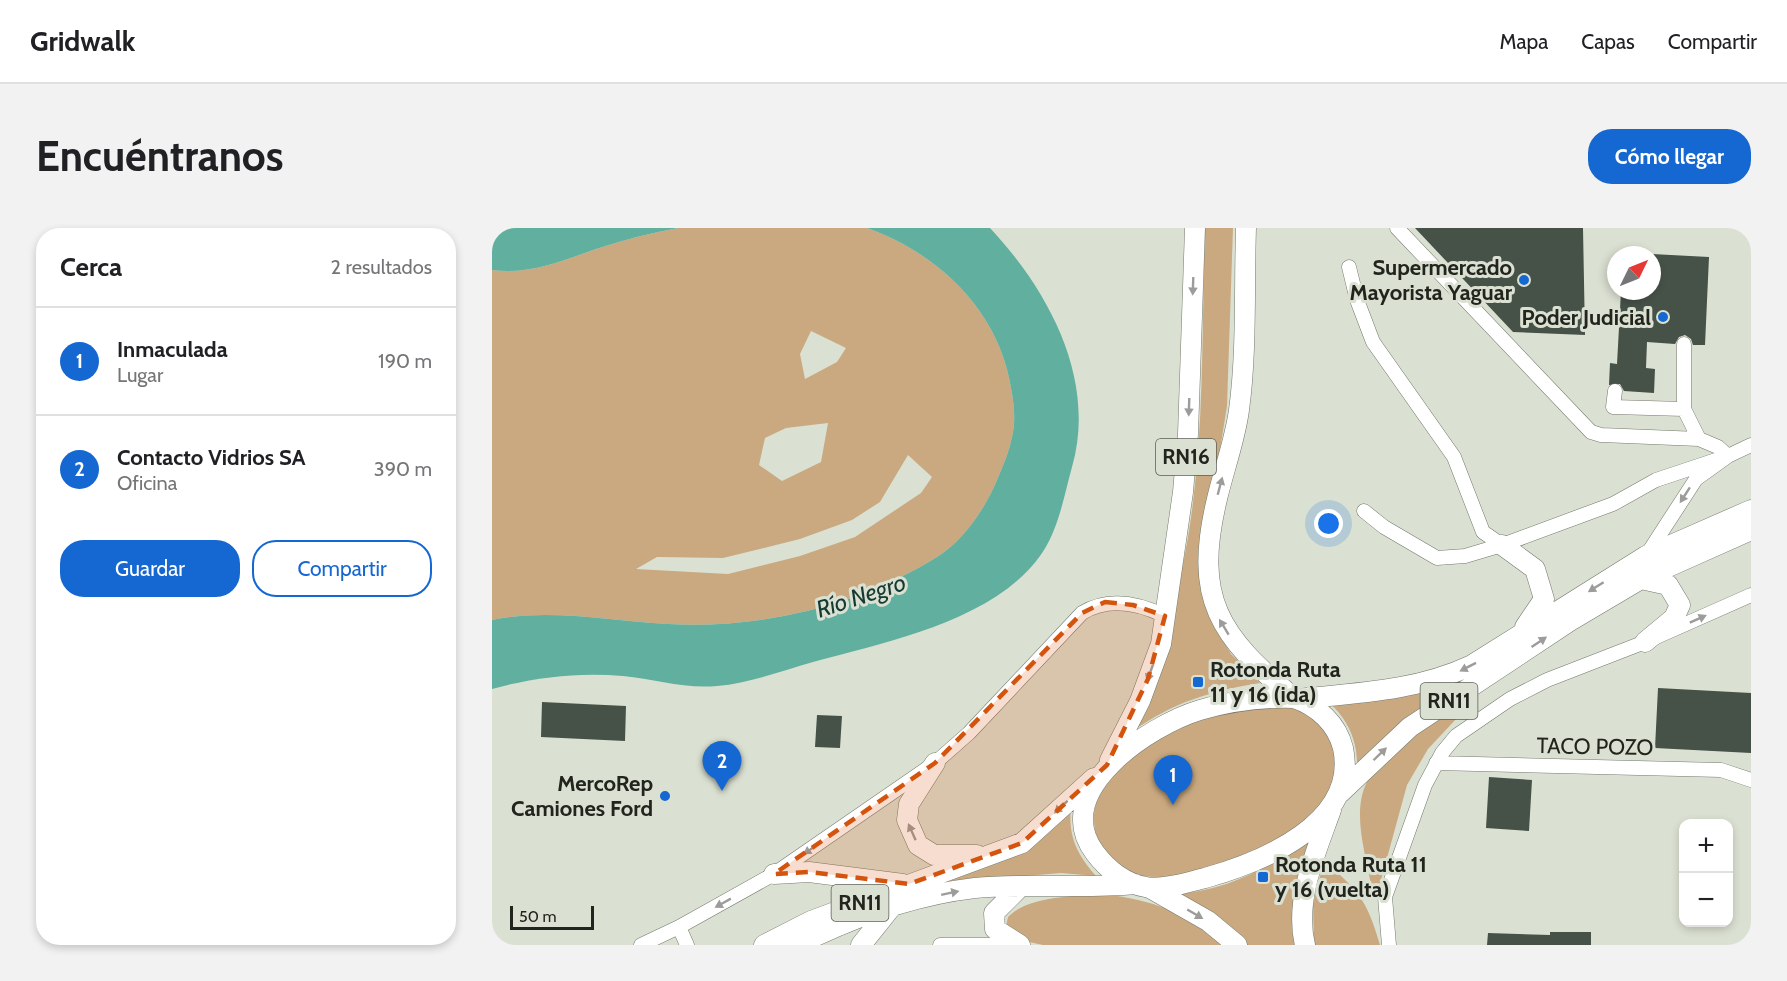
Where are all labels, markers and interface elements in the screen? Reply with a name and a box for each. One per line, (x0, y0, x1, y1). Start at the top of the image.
text: Gridwalk (30, 24, 135, 58)
text: Mapa (1500, 29, 1548, 54)
text: Capas (1581, 29, 1635, 54)
text: Compartir (1668, 29, 1757, 54)
button: Cómo llegar (1588, 129, 1751, 184)
text: Encuéntranos (36, 130, 284, 182)
north arrow (1607, 246, 1661, 300)
text: Cerca (60, 251, 122, 283)
place label: Supermercado Mayorista Yaguar (1350, 254, 1513, 306)
text: 2 resultados (331, 255, 432, 279)
marker: Supermercado Mayorista Yaguar (1517, 273, 1531, 287)
one-way arrow (1189, 277, 1198, 296)
place label: Poder Judicial (1522, 304, 1651, 331)
marker: Poder Judicial (1656, 310, 1670, 324)
text: Inmaculada (117, 336, 228, 363)
text: 1 (76, 349, 83, 373)
text: 190 m (378, 349, 432, 373)
text: Lugar (117, 363, 163, 387)
one-way arrow (1185, 397, 1194, 416)
road number: RN16 (1156, 439, 1216, 475)
text: Contacto Vidrios SA (117, 444, 306, 471)
text: 2 (74, 457, 85, 481)
text: 390 m (374, 457, 432, 481)
text: Oficina (117, 471, 177, 495)
one-way arrow (1216, 477, 1226, 495)
one-way arrow (1680, 487, 1691, 503)
your location (1314, 509, 1343, 538)
button: Guardar (60, 540, 240, 597)
button: Compartir (252, 540, 432, 597)
water label: Río Negro (812, 567, 909, 624)
one-way arrow (1588, 581, 1604, 592)
one-way arrow (1690, 614, 1707, 623)
one-way arrow (1219, 619, 1230, 635)
one-way arrow (1531, 637, 1547, 648)
place label: Rotonda Ruta 11 y 16 (ida) (1210, 656, 1341, 708)
one-way arrow (1459, 661, 1477, 671)
one-way arrow (1145, 664, 1155, 682)
marker: Rotonda Ruta 11 y 16 (ida) (1191, 675, 1205, 689)
road number: RN11 (1420, 683, 1478, 719)
street label: TACO POZO (1536, 732, 1654, 761)
pin: 2 (702, 742, 742, 791)
one-way arrow (1372, 747, 1387, 761)
pin: 1 (1154, 756, 1192, 805)
place label: MercoRep Camiones Ford (511, 770, 653, 822)
marker: MercoRep Camiones Ford (658, 789, 672, 803)
one-way arrow (1054, 799, 1068, 813)
map controls (1679, 819, 1733, 927)
button: + (1679, 819, 1733, 873)
one-way arrow (907, 822, 917, 840)
one-way arrow (803, 843, 819, 855)
place label: Rotonda Ruta 11 y 16 (vuelta) (1275, 851, 1427, 903)
marker: Rotonda Ruta 11 y 16 (vuelta) (1256, 870, 1270, 884)
button: − (1679, 873, 1733, 927)
road number: RN11 (832, 885, 889, 921)
one-way arrow (941, 888, 960, 898)
one-way arrow (714, 898, 731, 908)
scale bar (510, 903, 594, 930)
text: 50 m (519, 907, 556, 926)
one-way arrow (1187, 908, 1203, 919)

